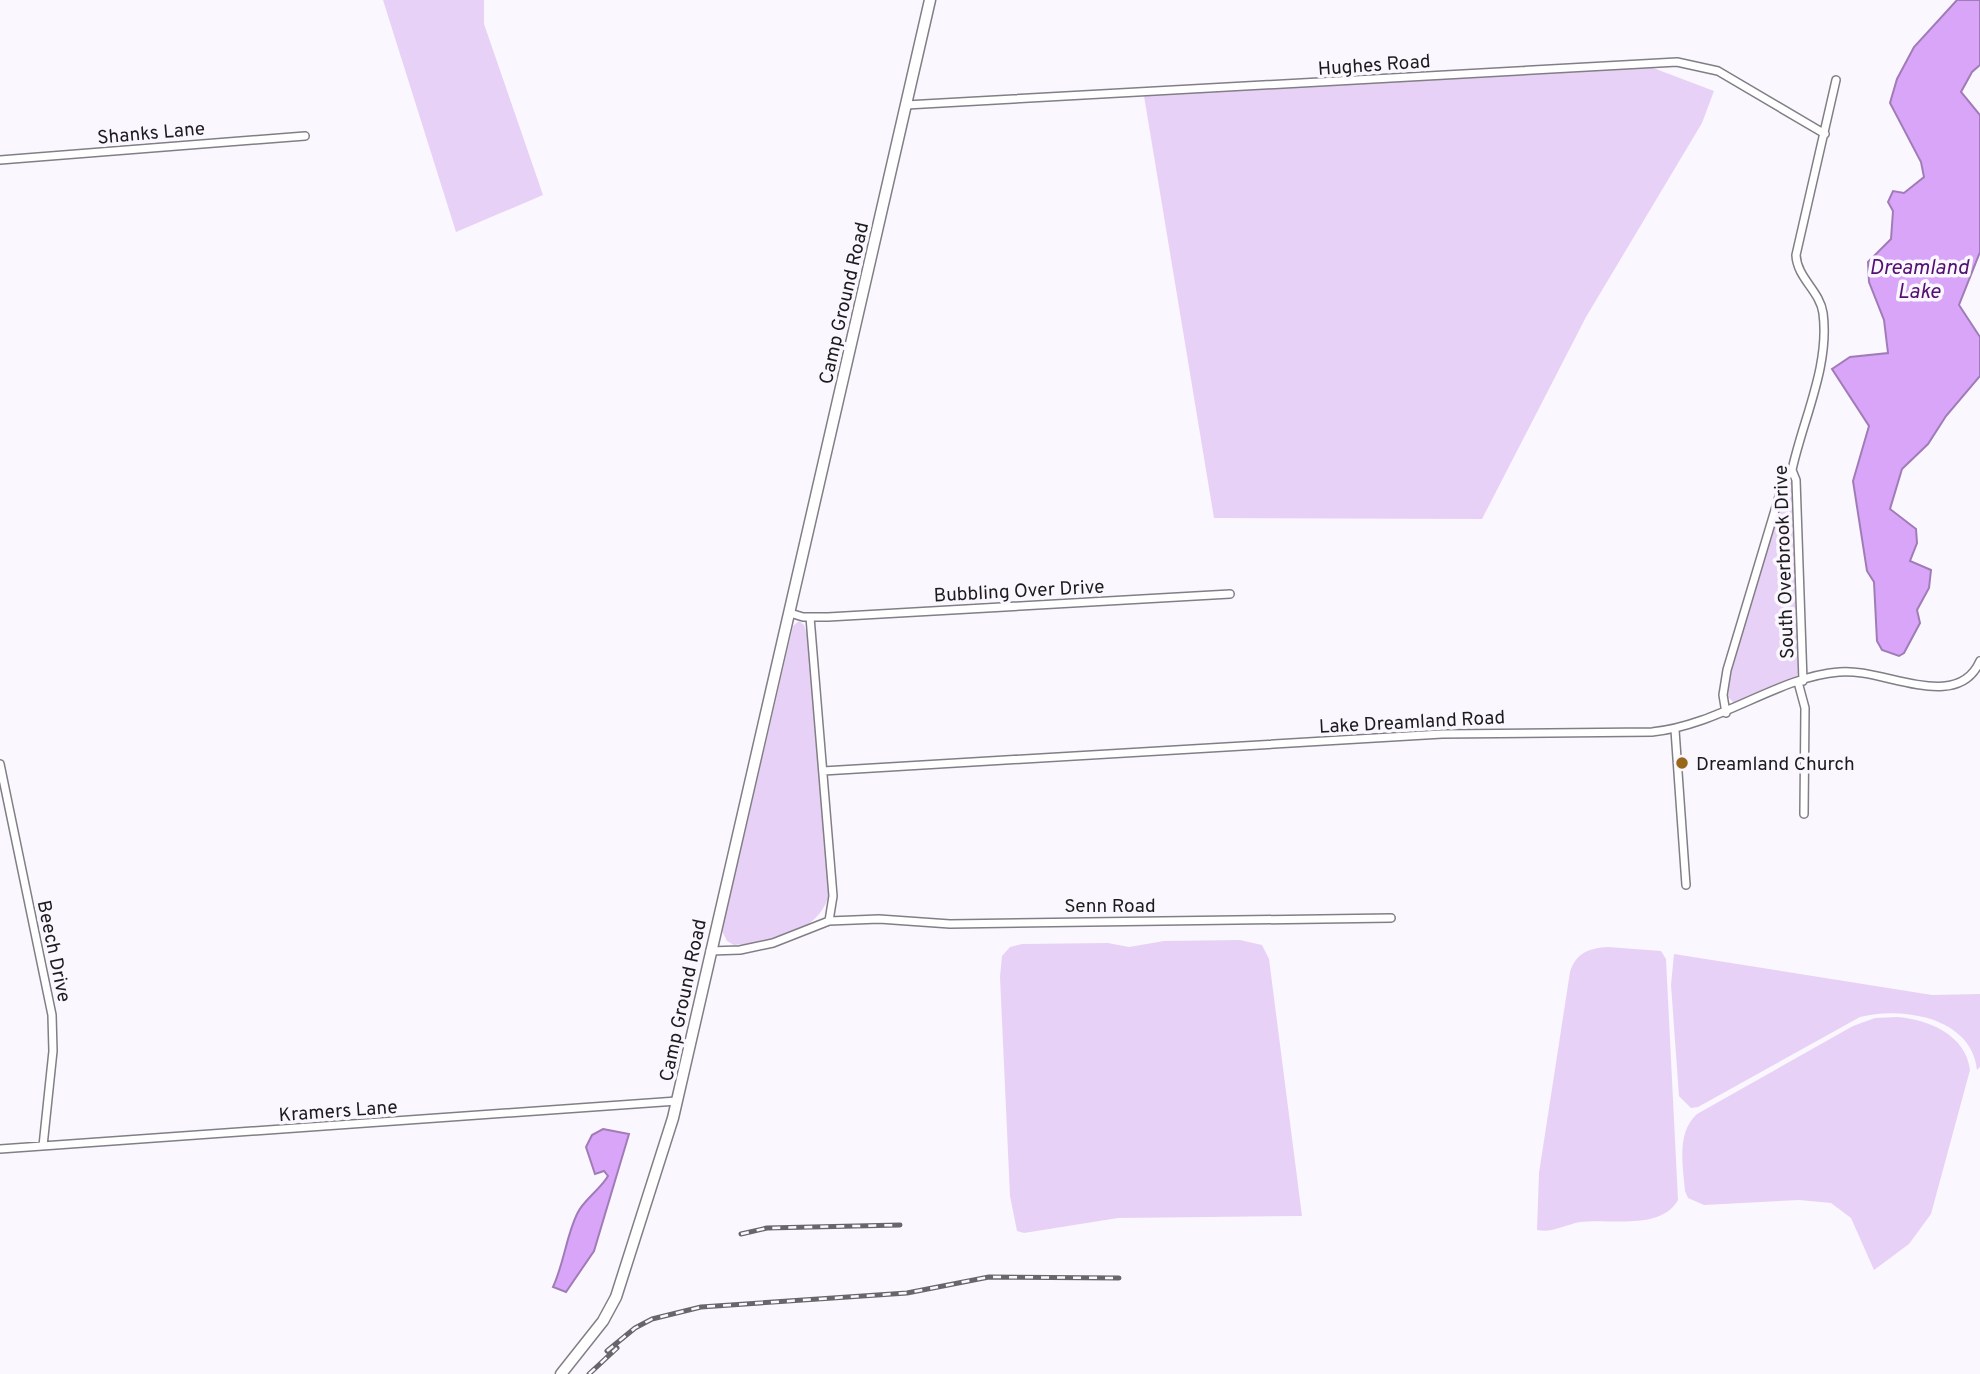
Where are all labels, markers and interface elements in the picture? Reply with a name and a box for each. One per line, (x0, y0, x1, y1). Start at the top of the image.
street label: Hughes Road (1317, 50, 1431, 82)
street label: Shanks Lane (96, 117, 206, 151)
street label: Camp Ground Road (815, 220, 875, 387)
water label: Dreamland Lake (1869, 255, 1970, 306)
street label: South Overbrook Drive (1770, 465, 1800, 659)
street label: Bubbling Over Drive (933, 576, 1105, 608)
street label: Lake Dreamland Road (1318, 706, 1506, 740)
place label: Dreamland Church (1696, 753, 1855, 777)
marker: Dreamland Church (1674, 755, 1690, 771)
street label: Senn Road (1064, 895, 1156, 919)
street label: Beech Drive (31, 898, 76, 1004)
street label: Camp Ground Road (655, 917, 713, 1084)
street label: Kramers Lane (278, 1096, 398, 1128)

